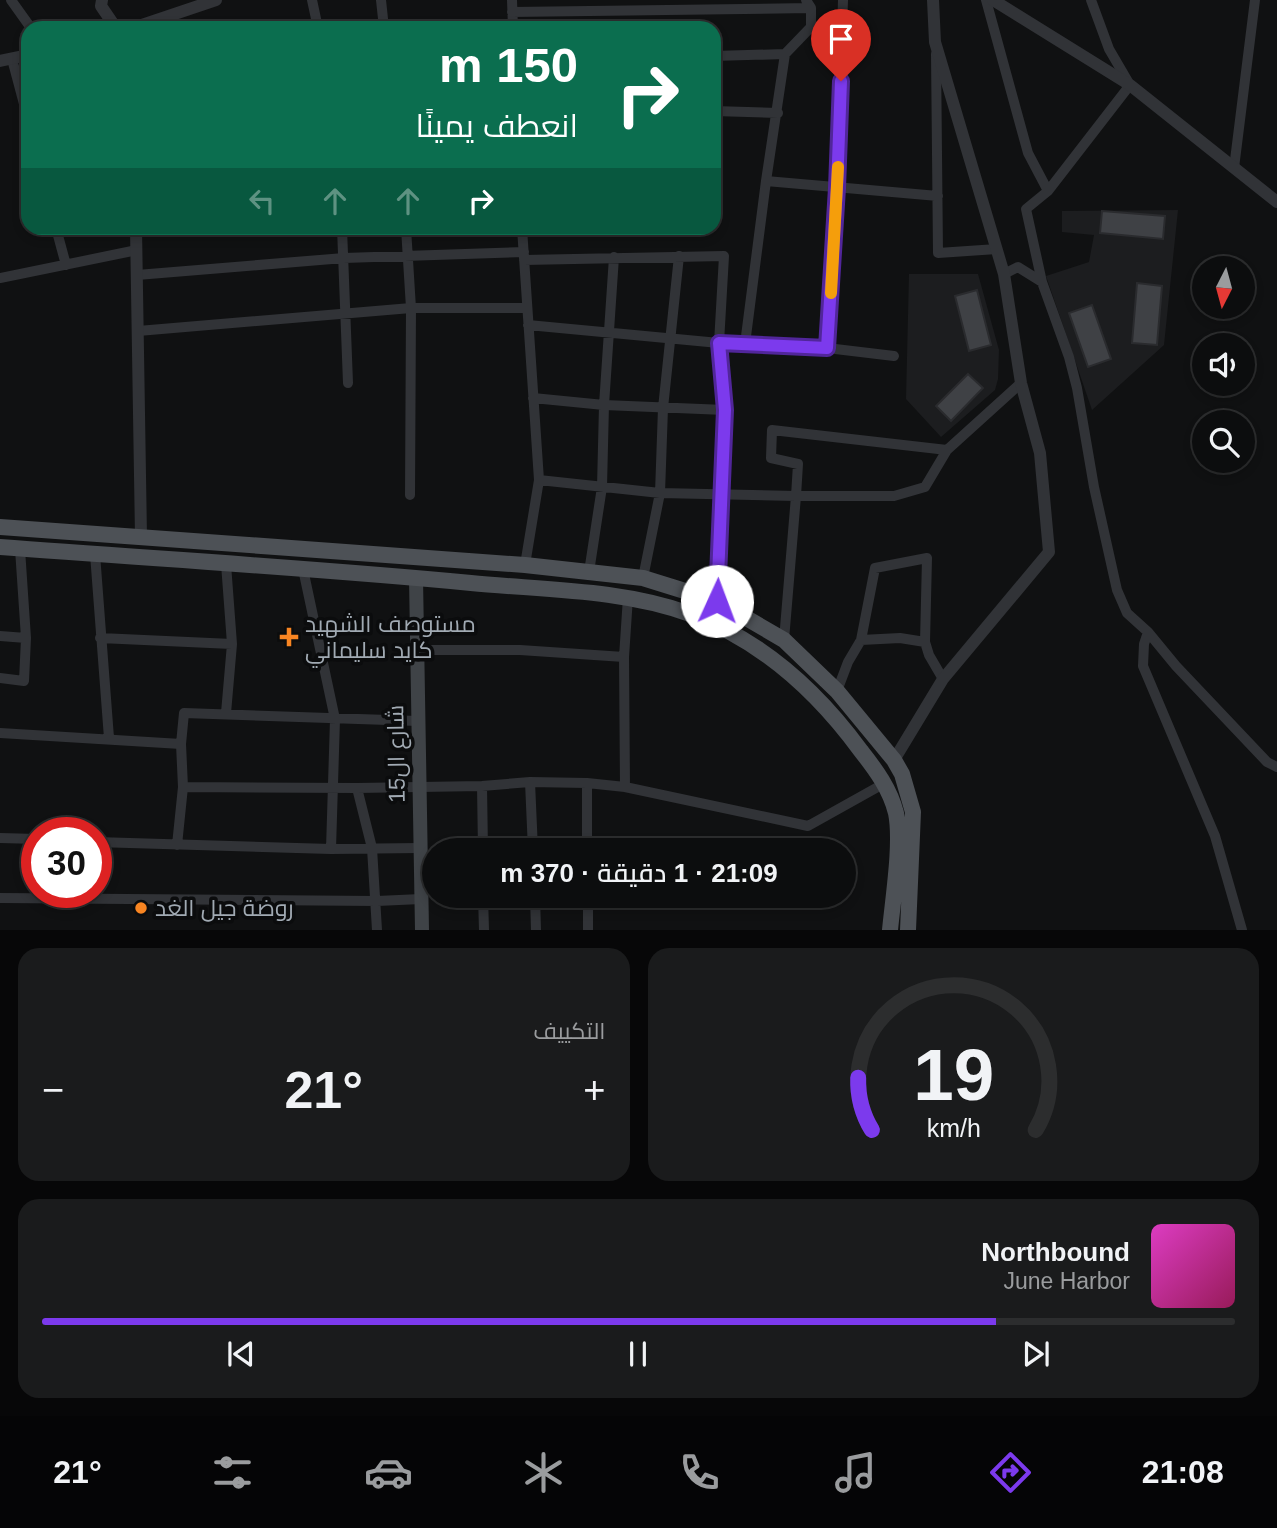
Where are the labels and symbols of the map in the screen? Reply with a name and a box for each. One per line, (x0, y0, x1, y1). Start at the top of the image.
pin (811, 9, 871, 81)
north arrow (1192, 256, 1255, 318)
position arrow (680, 564, 754, 638)
place label: مستوصف الشهيد كايد سليماني (305, 611, 476, 668)
marker: مستوصف الشهيد كايد سليماني (279, 627, 299, 647)
street label: شارع ال15 (382, 705, 413, 803)
speed limit sign: 30 (21, 817, 112, 908)
place label: روضة جيل الغد (155, 895, 294, 922)
marker: روضة جيل الغد (133, 900, 149, 916)

